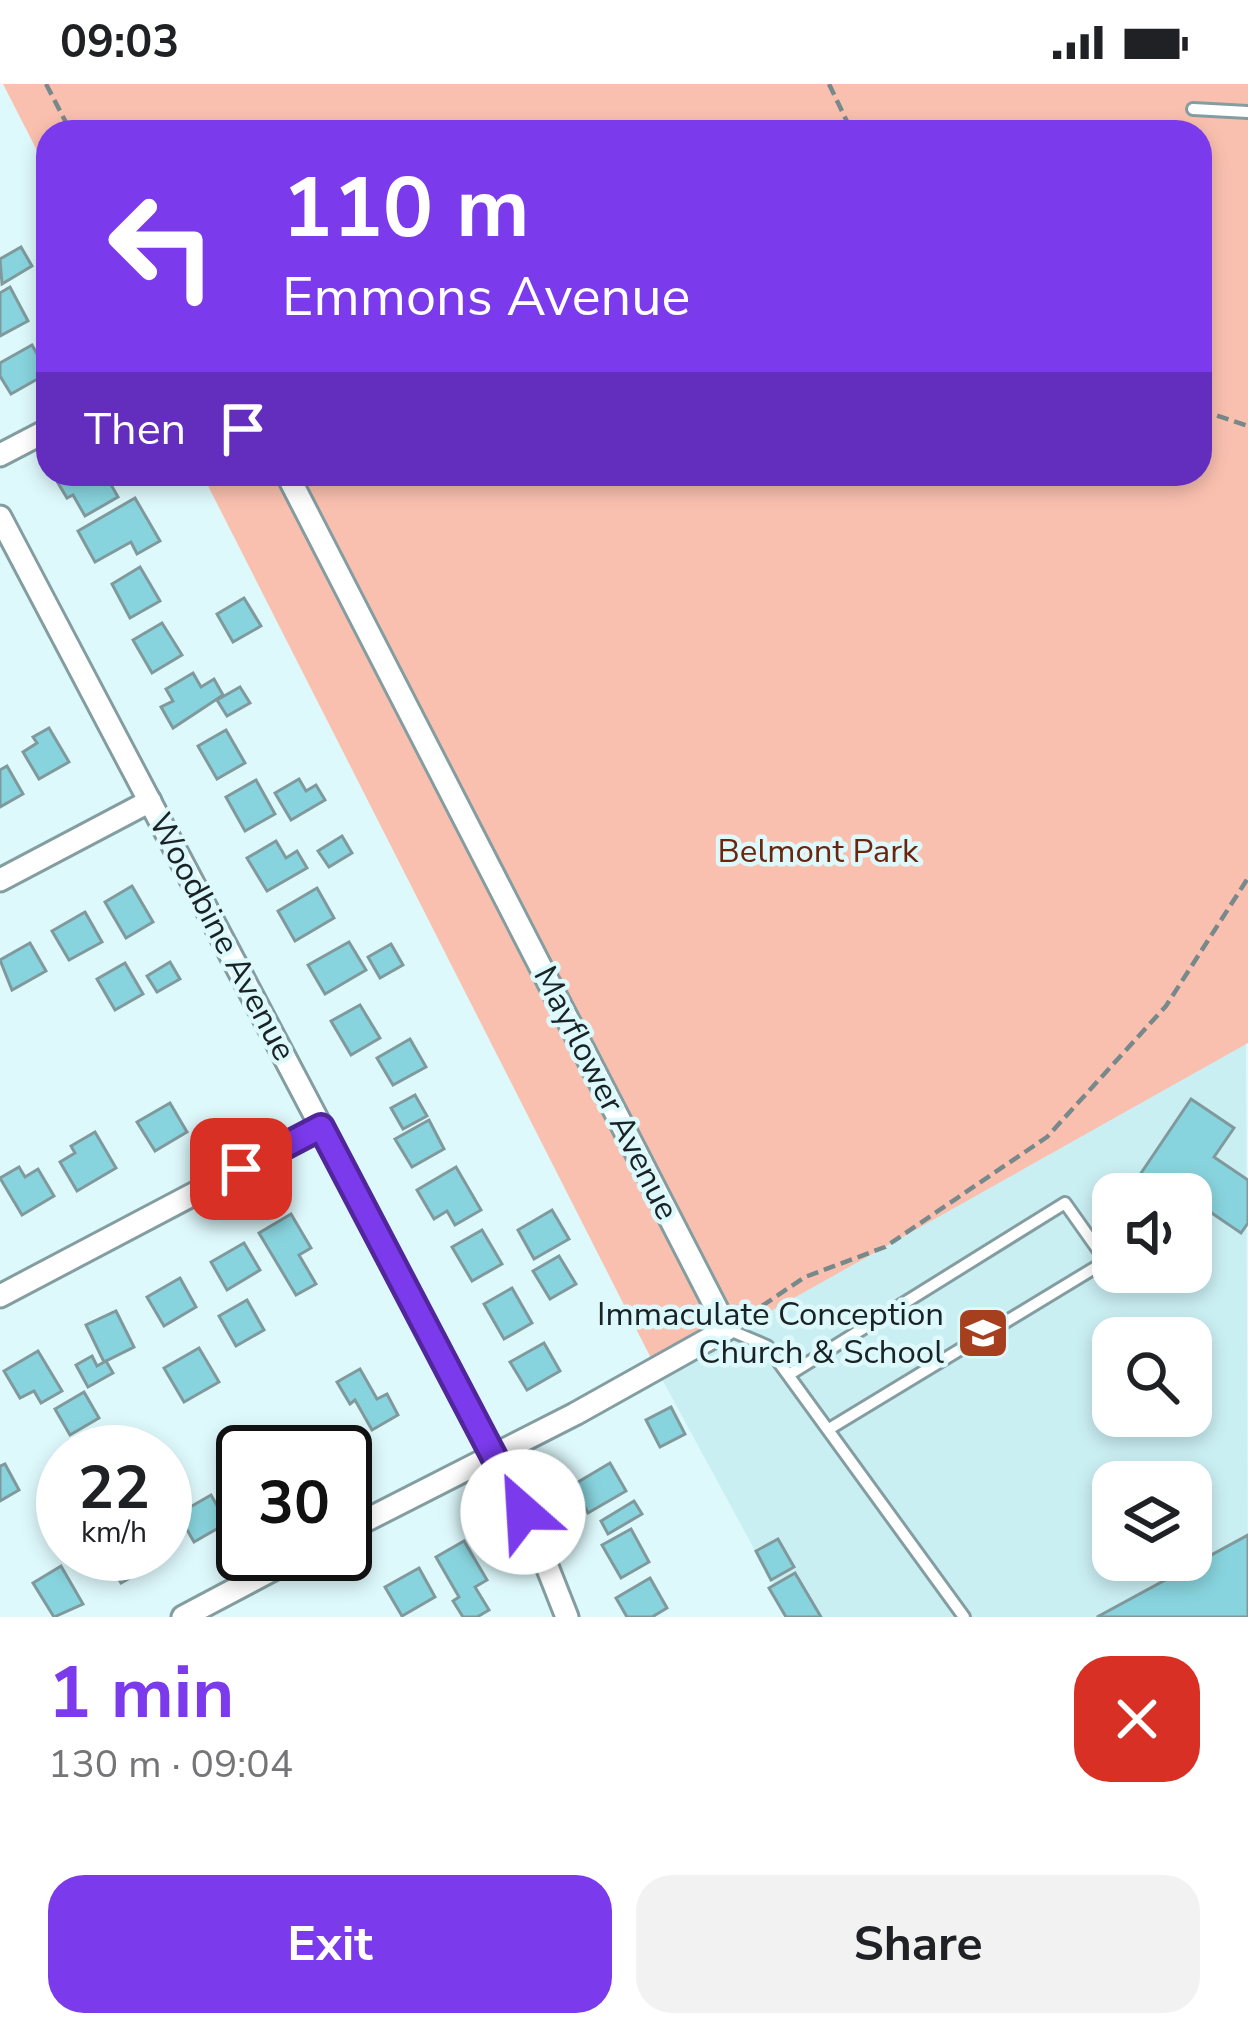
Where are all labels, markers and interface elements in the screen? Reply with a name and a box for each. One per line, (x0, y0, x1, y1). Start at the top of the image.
text: 09:03 (60, 12, 179, 73)
text: 110 m (282, 151, 530, 266)
icon: left (84, 168, 240, 324)
text: Emmons Avenue (282, 260, 690, 334)
icon: arrive (210, 396, 276, 462)
text: Then (84, 399, 186, 460)
street label: Woodbine Avenue (138, 805, 306, 1069)
park label: Belmont Park (718, 829, 919, 874)
street label: Mayflower Avenue (523, 958, 689, 1228)
pin (190, 1118, 292, 1220)
icon: arrive (208, 1136, 274, 1202)
map controls (1092, 1173, 1212, 1581)
button: sound (1092, 1173, 1212, 1293)
place label: Immaculate Conception Church & School (597, 1292, 944, 1375)
school or university icon: Immaculate Conception Church & School (955, 1305, 1011, 1361)
button: search (1092, 1317, 1212, 1437)
speed limit sign: 30 (216, 1425, 372, 1581)
text: 22 (78, 1447, 150, 1529)
position arrow (460, 1449, 586, 1575)
button: layers (1092, 1461, 1212, 1581)
text: km/h (81, 1512, 147, 1553)
text: 1 min (48, 1644, 234, 1742)
button: close (1074, 1656, 1200, 1782)
text: 130 m · 09:04 (48, 1738, 293, 1791)
button: Exit (48, 1875, 612, 2013)
button: Share (636, 1875, 1200, 2013)

